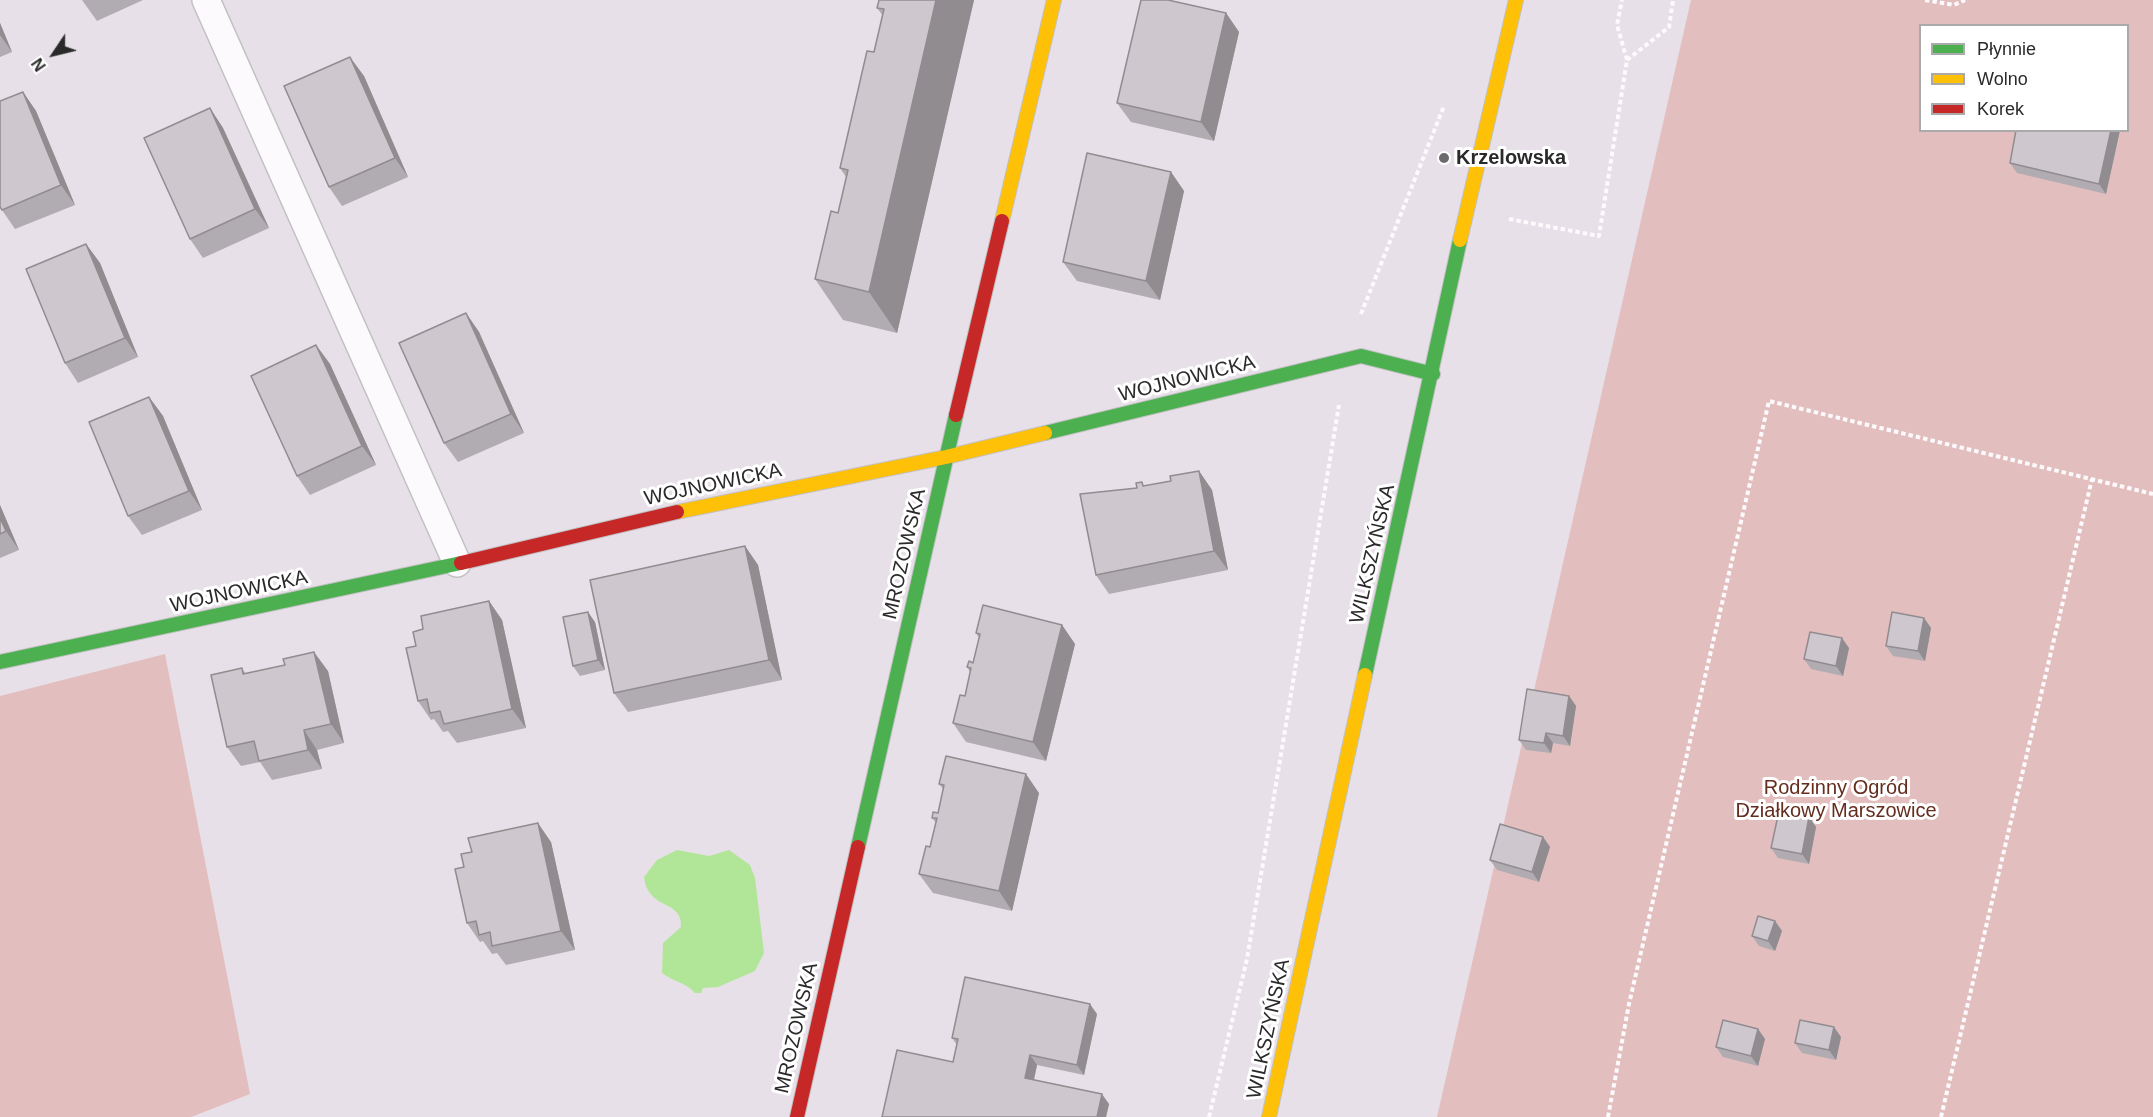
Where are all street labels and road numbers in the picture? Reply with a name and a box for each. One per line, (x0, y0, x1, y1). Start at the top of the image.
street label: WOJNOWICKA (1116, 350, 1258, 408)
street label: WOJNOWICKA (642, 459, 784, 511)
street label: WILKSZYŃSKA (1345, 482, 1401, 626)
street label: MROZOWSKA (878, 486, 932, 622)
street label: WOJNOWICKA (168, 566, 310, 618)
street label: WILKSZYŃSKA (1242, 957, 1296, 1101)
street label: MROZOWSKA (770, 960, 824, 1096)

